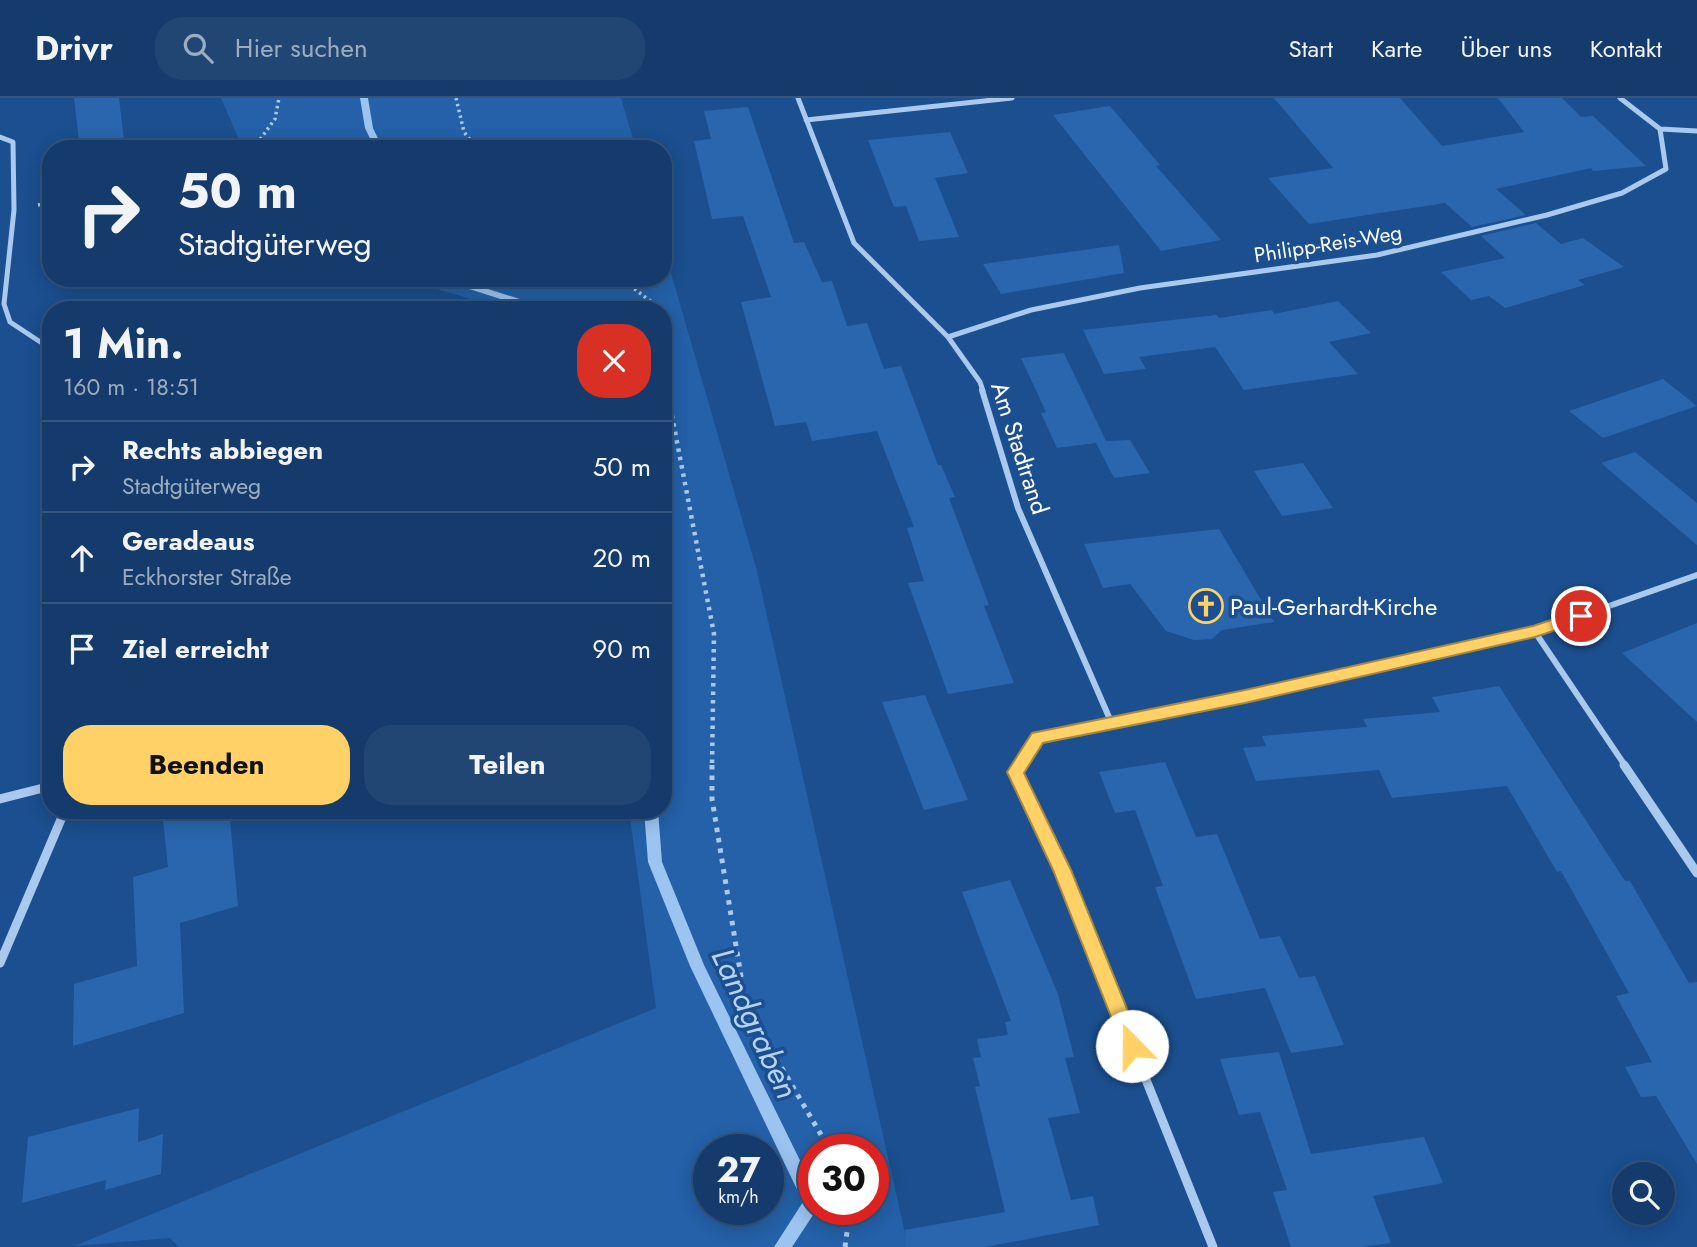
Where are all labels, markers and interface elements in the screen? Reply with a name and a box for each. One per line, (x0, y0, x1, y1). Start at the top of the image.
search box (155, 17, 645, 80)
text: Drivr (35, 25, 113, 72)
icon: search (179, 29, 217, 67)
text: Hier suchen (235, 29, 368, 67)
text: Start (1289, 31, 1333, 66)
text: Karte (1371, 31, 1422, 66)
text: Über uns (1460, 31, 1552, 66)
text: Kontakt (1590, 31, 1662, 66)
text: 50 m (178, 156, 297, 226)
icon: right (63, 168, 154, 259)
street label: Philipp-Reis-Weg (1252, 217, 1404, 271)
text: Stadtgüterweg (178, 221, 372, 267)
text: 1 Min. (63, 313, 184, 374)
button: close (577, 324, 651, 398)
text: 160 m · 18:51 (63, 370, 199, 404)
street label: Am Stadtrand (982, 377, 1058, 519)
text: Rechts abbiegen (122, 431, 323, 469)
icon: right (63, 448, 101, 486)
text: 50 m (593, 448, 651, 486)
text: Stadtgüterweg (122, 469, 261, 503)
text: Geradeaus (122, 522, 255, 560)
icon: ahead (63, 539, 101, 577)
text: 20 m (593, 539, 651, 577)
text: Eckhorster Straße (122, 560, 292, 594)
pin (1551, 586, 1611, 646)
church icon: Paul-Gerhardt-Kirche (1187, 587, 1225, 625)
place label: Paul-Gerhardt-Kirche (1230, 589, 1437, 624)
icon: arrive (1562, 597, 1600, 635)
icon: arrive (63, 630, 101, 668)
text: Ziel erreicht (122, 630, 269, 668)
text: 90 m (592, 630, 651, 668)
button: Beenden (63, 725, 350, 805)
button: Teilen (364, 725, 651, 805)
water label: Landgraben (700, 940, 810, 1106)
position arrow (1095, 1009, 1169, 1083)
speed limit sign: 30 (798, 1134, 889, 1225)
text: 27 (716, 1145, 761, 1195)
map controls (1612, 1162, 1675, 1225)
button: search (1612, 1162, 1675, 1225)
text: km/h (718, 1184, 759, 1210)

